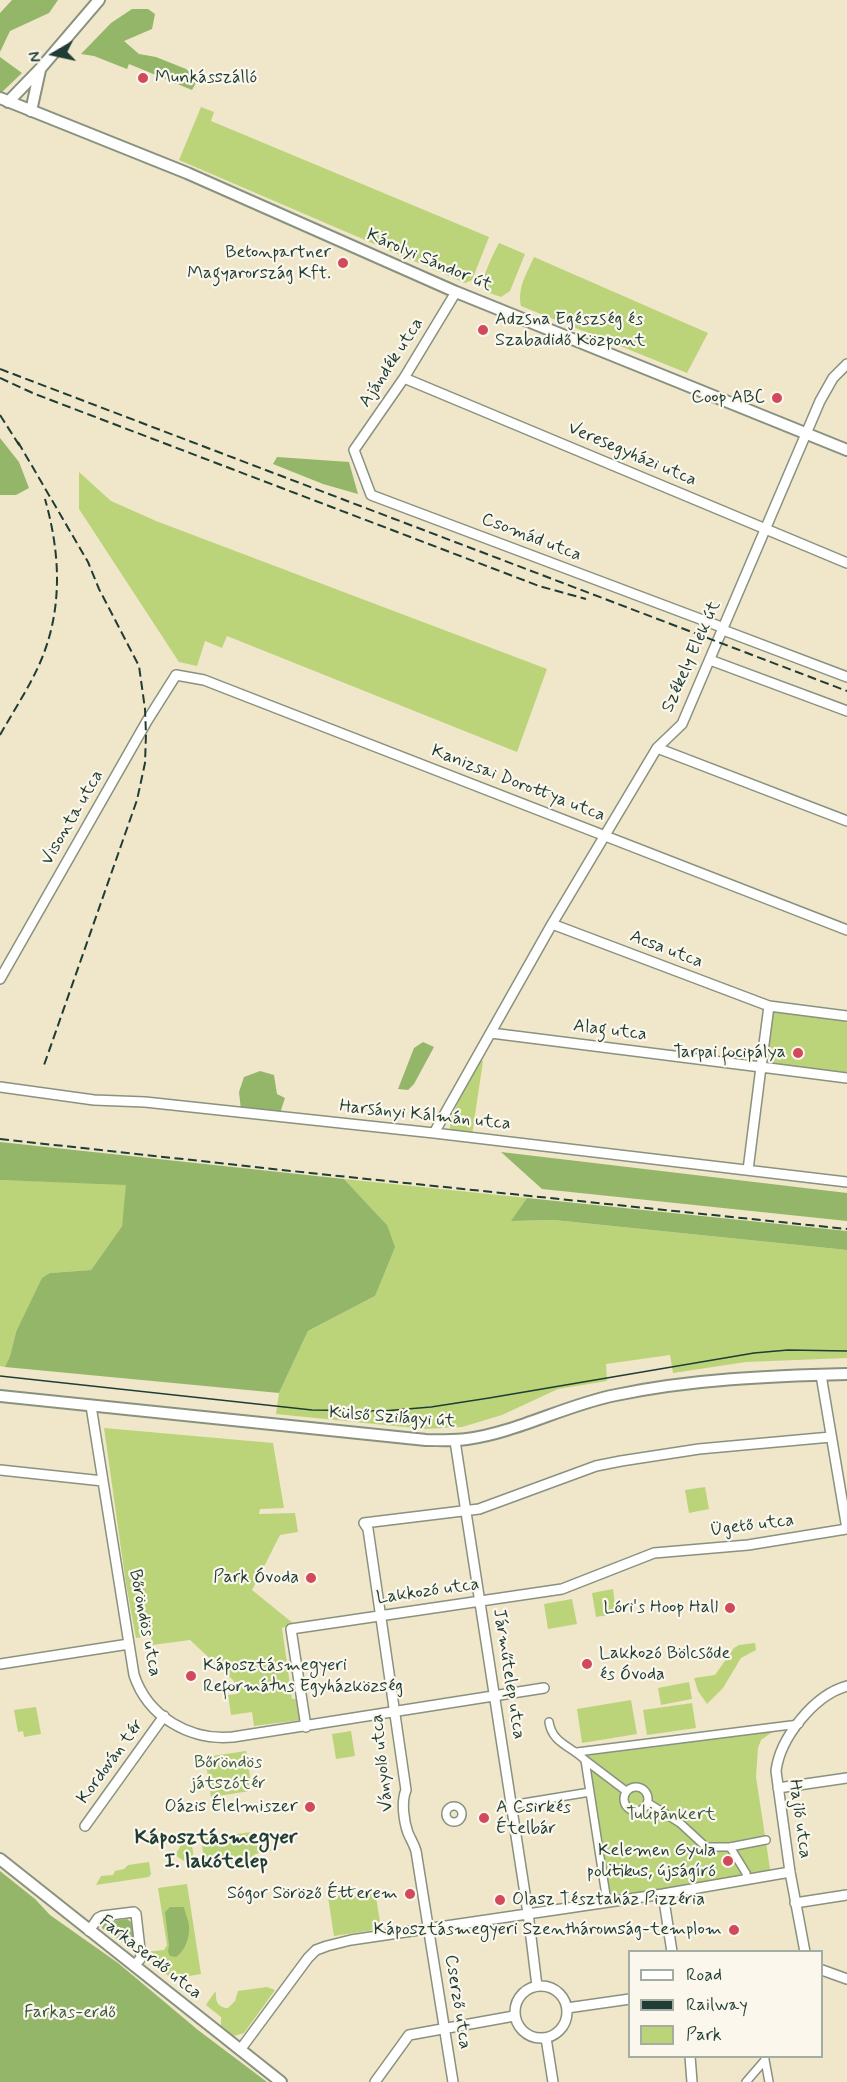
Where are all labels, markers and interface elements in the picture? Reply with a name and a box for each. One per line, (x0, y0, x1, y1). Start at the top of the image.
north arrow (24, 24, 84, 84)
text: N (25, 50, 47, 64)
place label: Munkásszálló (155, 67, 257, 89)
marker: Munkásszálló (136, 71, 150, 85)
street label: Károlyi Sándor út (363, 225, 495, 297)
place label: Betonpartner Magyarország Kft. (187, 242, 331, 284)
marker: Betonpartner Magyarország Kft. (336, 256, 350, 270)
place label: Adzsna Egészség és Szabadidő Központ (495, 309, 645, 352)
street label: Ajándék utca (355, 314, 429, 412)
marker: Adzsna Egészség és Szabadidő Központ (476, 323, 490, 337)
place label: Coop ABC (691, 387, 765, 409)
marker: Coop ABC (770, 391, 784, 405)
street label: Veresegyházi utca (564, 418, 700, 492)
street label: Csomád utca (478, 509, 584, 567)
street label: Székely Elek út (658, 598, 726, 716)
street label: Kanizsai Dorottya utca (428, 741, 608, 827)
street label: Visonta utca (37, 767, 109, 869)
street label: Acsa utca (626, 926, 706, 974)
street label: Alag utca (572, 1016, 648, 1046)
place label: Tarpai focipálya (673, 1042, 786, 1064)
marker: Tarpai focipálya (791, 1046, 805, 1060)
street label: Harsányi Kálmán utca (338, 1096, 512, 1136)
street label: Külső Szilágyi út (328, 1403, 456, 1433)
street label: Ügető utca (709, 1510, 795, 1542)
place label: Park Óvoda (213, 1567, 299, 1589)
street label: Bőröndös utca (123, 1568, 165, 1678)
marker: Park Óvoda (304, 1571, 318, 1585)
street label: Lakkozó utca (375, 1574, 481, 1610)
place label: Lóri's Hoop Hall (603, 1597, 718, 1619)
marker: Lóri's Hoop Hall (723, 1601, 737, 1615)
street label: Járműtelep utca (487, 1607, 529, 1741)
place label: Lakkozó Bölcsőde és Óvoda (599, 1643, 730, 1686)
place label: Káposztásmegyeri Református Egyházközség (203, 1655, 403, 1698)
marker: Lakkozó Bölcsőde és Óvoda (580, 1657, 594, 1671)
marker: Káposztásmegyeri Református Egyházközség (184, 1669, 198, 1683)
street label: Ványoló utca (367, 1713, 399, 1813)
street label: Kordován tér (73, 1715, 149, 1809)
park label: Bőröndös játszótér (190, 1752, 266, 1794)
street label: Hajló utca (783, 1778, 815, 1860)
place label: Oázis Élelmiszer (165, 1796, 298, 1818)
place label: A Csirkés Ételbár (496, 1797, 571, 1840)
marker: Oázis Élelmiszer (303, 1800, 317, 1814)
park label: Tulipánkert (626, 1804, 716, 1826)
marker: A Csirkés Ételbár (477, 1811, 491, 1825)
district label: Káposztásmegyer I. lakótelep (134, 1826, 298, 1876)
place label: Kelemen Gyula politikus, újságíró (587, 1840, 716, 1882)
marker: Kelemen Gyula politikus, újságíró (721, 1854, 735, 1868)
place label: Sógor Söröző Étterem (227, 1883, 398, 1905)
marker: Sógor Söröző Étterem (403, 1887, 417, 1901)
place label: Olasz Tésztaház Pizzéria (512, 1889, 705, 1911)
marker: Olasz Tésztaház Pizzéria (493, 1893, 507, 1907)
street label: Farkaserdő utca (94, 1911, 206, 2005)
place label: Káposztásmegyeri Szentháromság-templom (374, 1919, 722, 1941)
marker: Káposztásmegyeri Szentháromság-templom (727, 1923, 741, 1937)
legend (628, 1950, 823, 2058)
street label: Cserző utca (439, 1953, 475, 2051)
text: Road (686, 1963, 722, 1987)
text: Railway (686, 1993, 748, 2017)
park label: Farkas-erdő (24, 2002, 116, 2024)
text: Park (686, 2023, 722, 2047)

